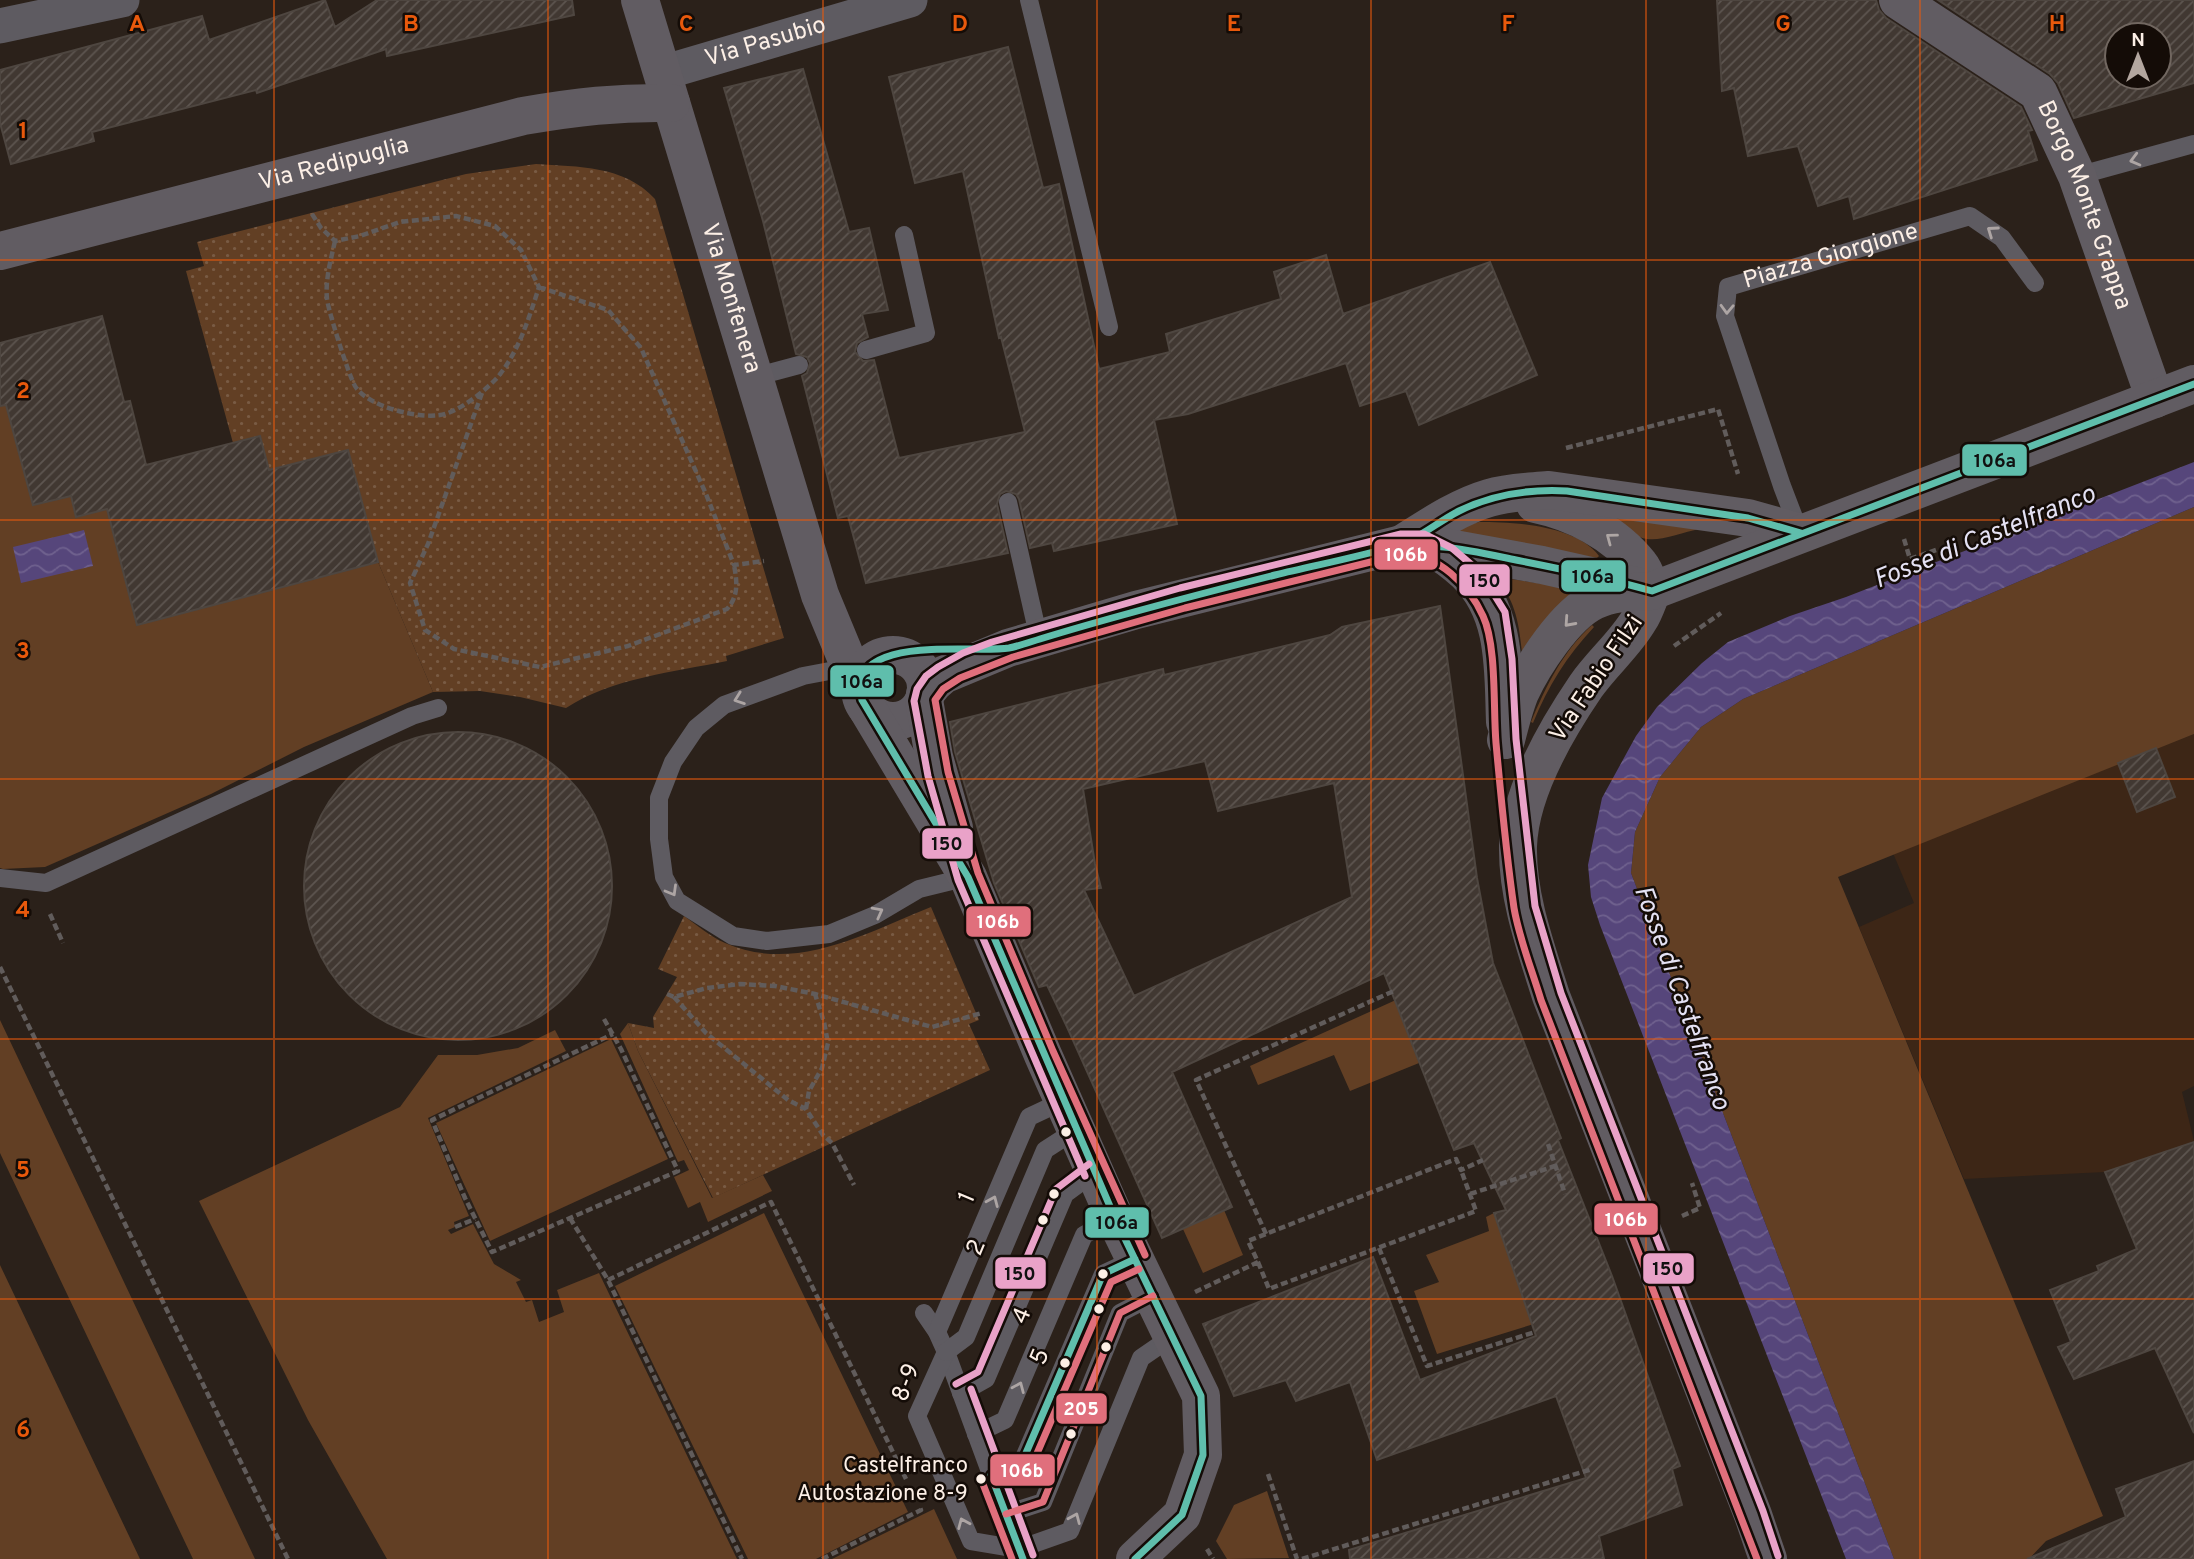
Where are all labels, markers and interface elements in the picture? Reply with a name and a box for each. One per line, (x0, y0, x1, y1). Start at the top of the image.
street label: Via Pasubio (701, 10, 830, 75)
text: A (129, 11, 145, 40)
text: B (403, 11, 419, 40)
text: C (679, 11, 693, 40)
text: D (952, 11, 968, 40)
text: E (1227, 11, 1241, 40)
text: F (1501, 11, 1515, 40)
text: G (1775, 11, 1791, 40)
text: H (2049, 11, 2065, 40)
north arrow (2103, 21, 2173, 91)
text: N (2131, 29, 2145, 53)
street label: Borgo Monte Grappa (2029, 96, 2138, 314)
text: 1 (18, 118, 28, 147)
street label: Via Redipuglia (256, 131, 412, 199)
one-way arrow (2130, 152, 2142, 166)
street label: Piazza Giorgione (1740, 217, 1922, 297)
street label: Via Monfenera (694, 220, 767, 377)
one-way arrow (1987, 227, 2000, 239)
one-way arrow (1719, 304, 1734, 315)
text: 2 (16, 378, 30, 407)
line badge: 106a (1961, 443, 2028, 477)
text: 106a (1974, 450, 2016, 474)
water label: Fosse di Castelfranco (1869, 478, 2101, 597)
one-way arrow (1606, 534, 1619, 547)
line badge: 106b (1373, 538, 1439, 571)
text: 106b (1385, 544, 1427, 568)
line badge: 106a (1560, 559, 1627, 593)
line badge: 150 (1458, 563, 1511, 597)
text: 106a (1572, 566, 1614, 590)
text: 150 (1469, 570, 1501, 594)
street label: Via Fabio Filzi (1543, 610, 1651, 748)
one-way arrow (1564, 614, 1577, 627)
text: 3 (16, 638, 30, 667)
line badge: 106a (829, 664, 895, 698)
text: 106a (841, 671, 883, 695)
one-way arrow (733, 691, 745, 705)
line badge: 150 (921, 827, 974, 860)
text: 150 (931, 833, 963, 857)
water label: Fosse di Castelfranco (1625, 881, 1737, 1115)
one-way arrow (664, 884, 677, 897)
text: 4 (16, 897, 30, 926)
line badge: 106b (965, 905, 1032, 938)
one-way arrow (871, 907, 883, 921)
text: 106b (977, 911, 1019, 935)
unlabelled marker (1059, 1125, 1073, 1139)
text: 5 (16, 1157, 30, 1186)
unlabelled marker (1047, 1187, 1061, 1201)
street label: 1 (952, 1188, 984, 1208)
one-way arrow (985, 1196, 999, 1209)
line badge: 106b (1593, 1202, 1659, 1236)
line badge: 106a (1084, 1206, 1150, 1239)
text: 106b (1605, 1209, 1647, 1233)
text: 106a (1096, 1212, 1138, 1236)
unlabelled marker (1036, 1213, 1050, 1227)
street label: 2 (960, 1235, 994, 1261)
line badge: 150 (1642, 1252, 1695, 1285)
line badge: 150 (994, 1256, 1047, 1290)
text: 150 (1652, 1258, 1684, 1282)
text: 150 (1004, 1263, 1036, 1287)
unlabelled marker (1096, 1267, 1110, 1281)
unlabelled marker (1092, 1302, 1106, 1316)
street label: 4 (1006, 1303, 1040, 1329)
unlabelled marker (1099, 1340, 1113, 1354)
street label: 5 (1024, 1344, 1058, 1370)
unlabelled marker (1058, 1356, 1072, 1370)
street label: 8-9 (886, 1360, 928, 1406)
one-way arrow (1011, 1382, 1025, 1394)
line badge: 205 (1055, 1392, 1108, 1425)
text: 205 (1063, 1398, 1099, 1422)
text: 6 (16, 1417, 30, 1446)
unlabelled marker (1064, 1427, 1078, 1441)
place label: Castelfranco Autostazione 8-9 (797, 1453, 968, 1508)
line badge: 106b (989, 1453, 1056, 1487)
text: 106b (1001, 1460, 1043, 1484)
marker: Castelfranco Autostazione 8-9 (974, 1472, 988, 1486)
one-way arrow (1067, 1513, 1081, 1525)
one-way arrow (957, 1518, 971, 1530)

